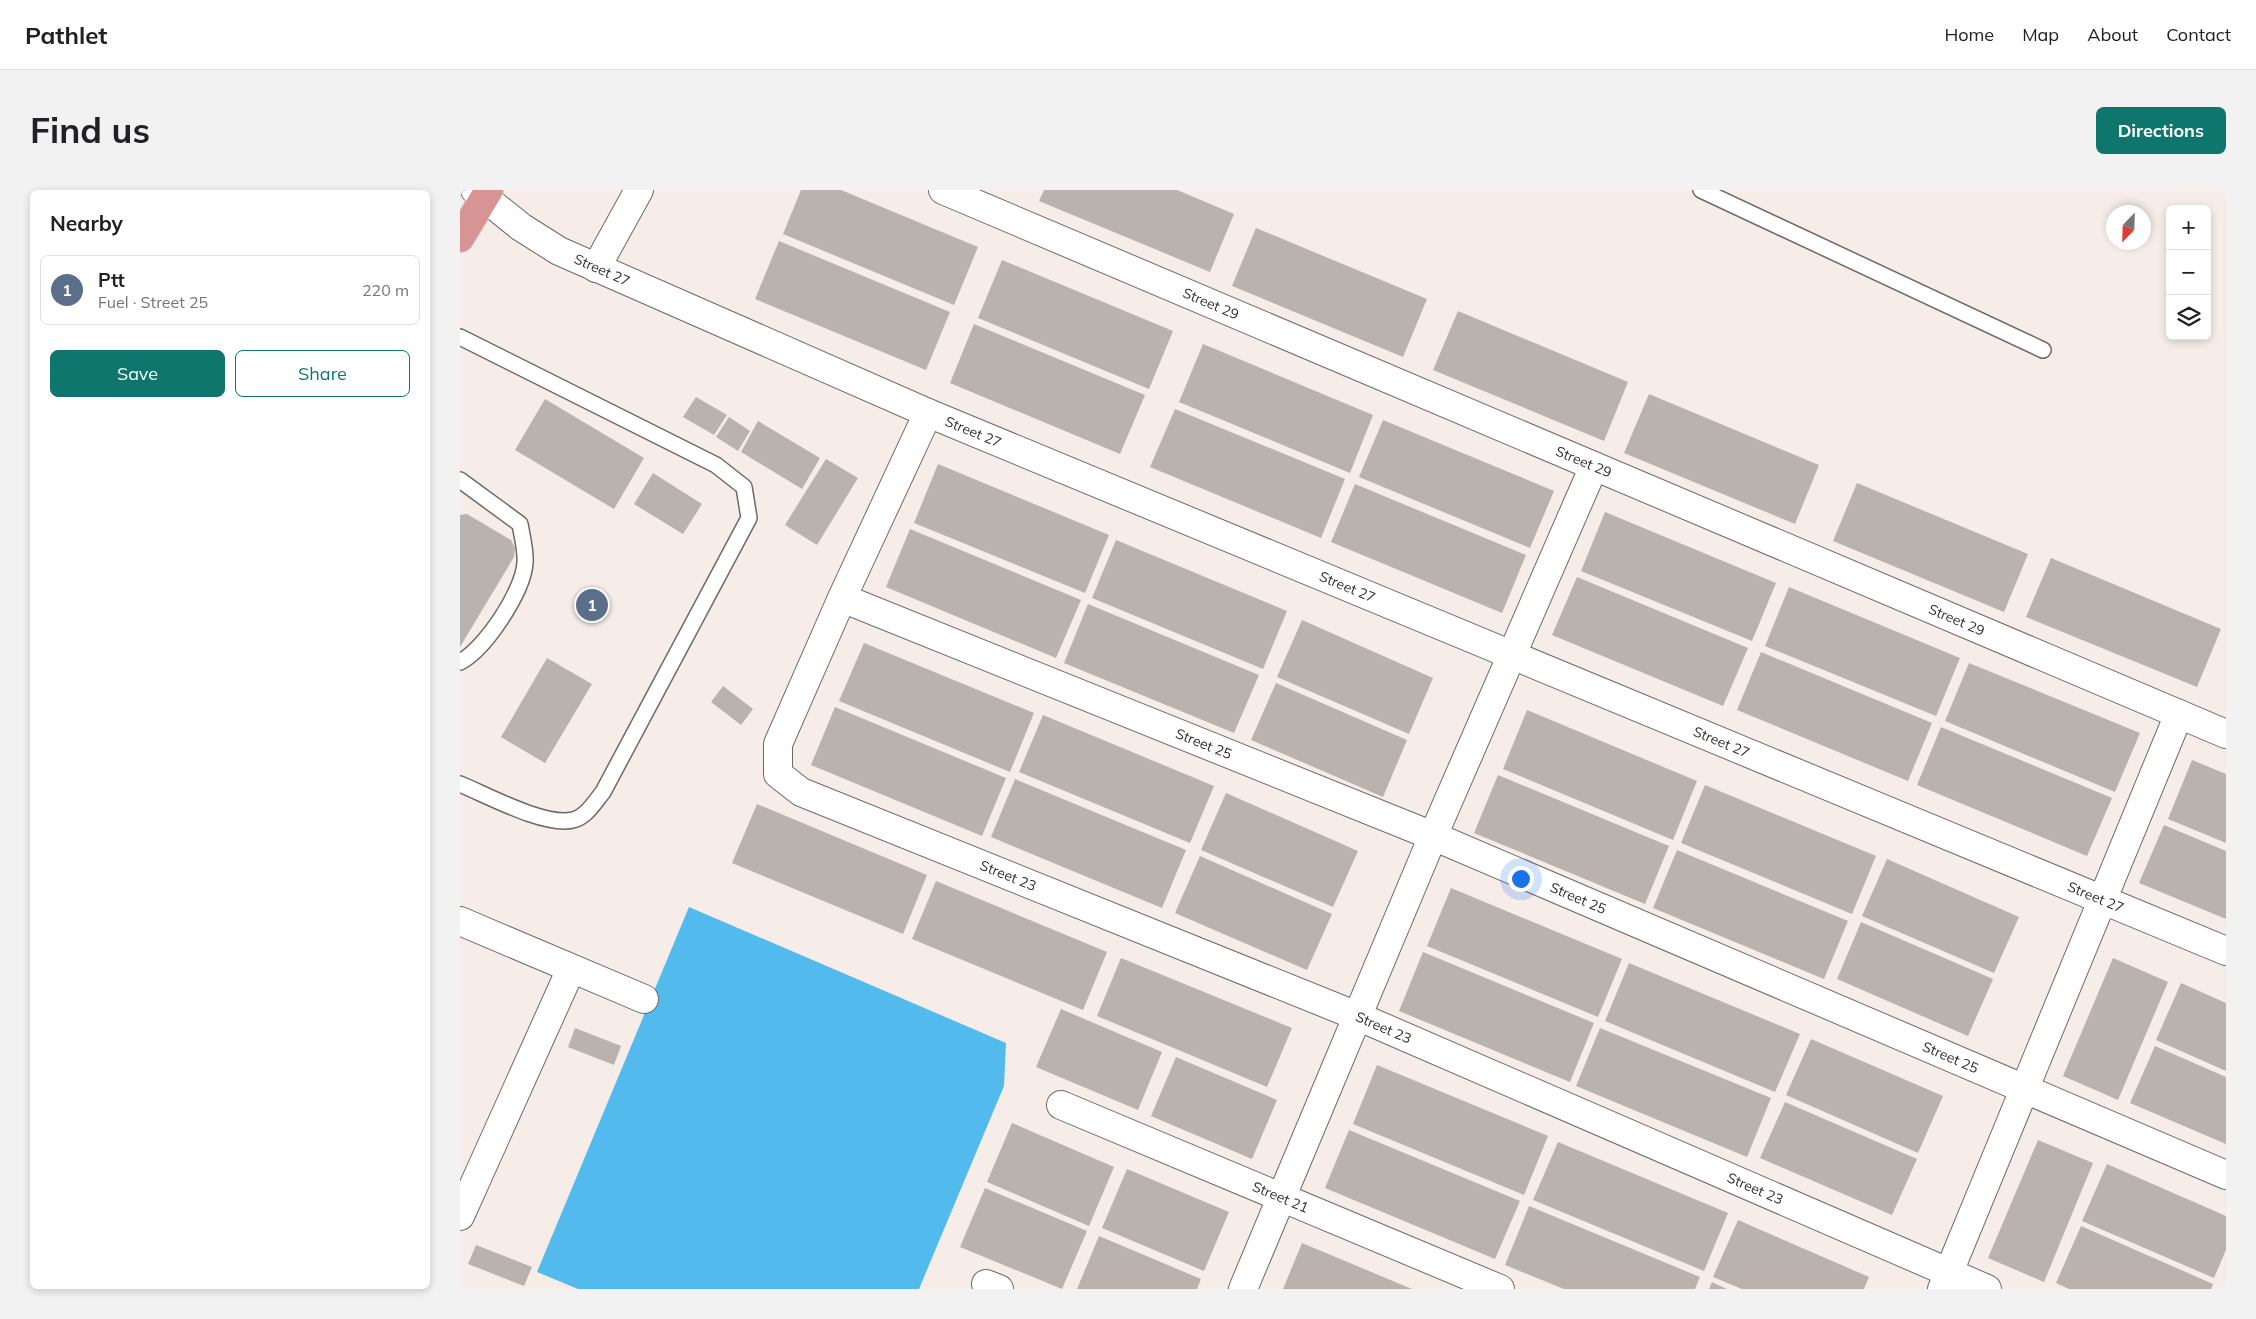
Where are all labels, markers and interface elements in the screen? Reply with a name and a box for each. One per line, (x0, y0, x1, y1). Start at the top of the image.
text: Pathlet (25, 20, 107, 50)
text: Home (1944, 23, 1994, 46)
text: Map (2022, 23, 2059, 46)
text: About (2087, 23, 2138, 46)
text: Contact (2166, 23, 2231, 46)
button: Directions (2096, 107, 2226, 154)
text: Find us (30, 108, 150, 152)
north arrow (2106, 205, 2151, 250)
map controls (2166, 205, 2211, 340)
button: + (2166, 205, 2211, 250)
text: Nearby (50, 210, 123, 236)
street label: Street 27 (571, 250, 633, 290)
button: − (2166, 250, 2211, 295)
text: Ptt (98, 268, 125, 292)
text: 1 (62, 280, 72, 300)
text: 220 m (362, 280, 409, 300)
street label: Street 29 (1180, 284, 1242, 323)
text: Fuel · Street 25 (98, 292, 208, 312)
button: layers (2166, 295, 2211, 340)
button: Save (50, 350, 225, 397)
button: Share (235, 350, 410, 397)
street label: Street 27 (942, 412, 1004, 451)
street label: Street 29 (1553, 442, 1615, 482)
street label: Street 27 (1317, 567, 1378, 606)
pin: 1 (576, 586, 608, 624)
street label: Street 29 (1926, 600, 1987, 640)
street label: Street 27 (1691, 722, 1752, 762)
street label: Street 25 (1173, 724, 1235, 763)
street label: Street 23 (977, 856, 1039, 895)
your location (1508, 866, 1534, 892)
street label: Street 27 (2065, 877, 2127, 917)
street label: Street 25 (1547, 878, 1609, 918)
street label: Street 23 (1353, 1007, 1414, 1048)
street label: Street 25 (1920, 1037, 1981, 1077)
street label: Street 23 (1724, 1169, 1786, 1209)
street label: Street 21 (1250, 1177, 1311, 1217)

